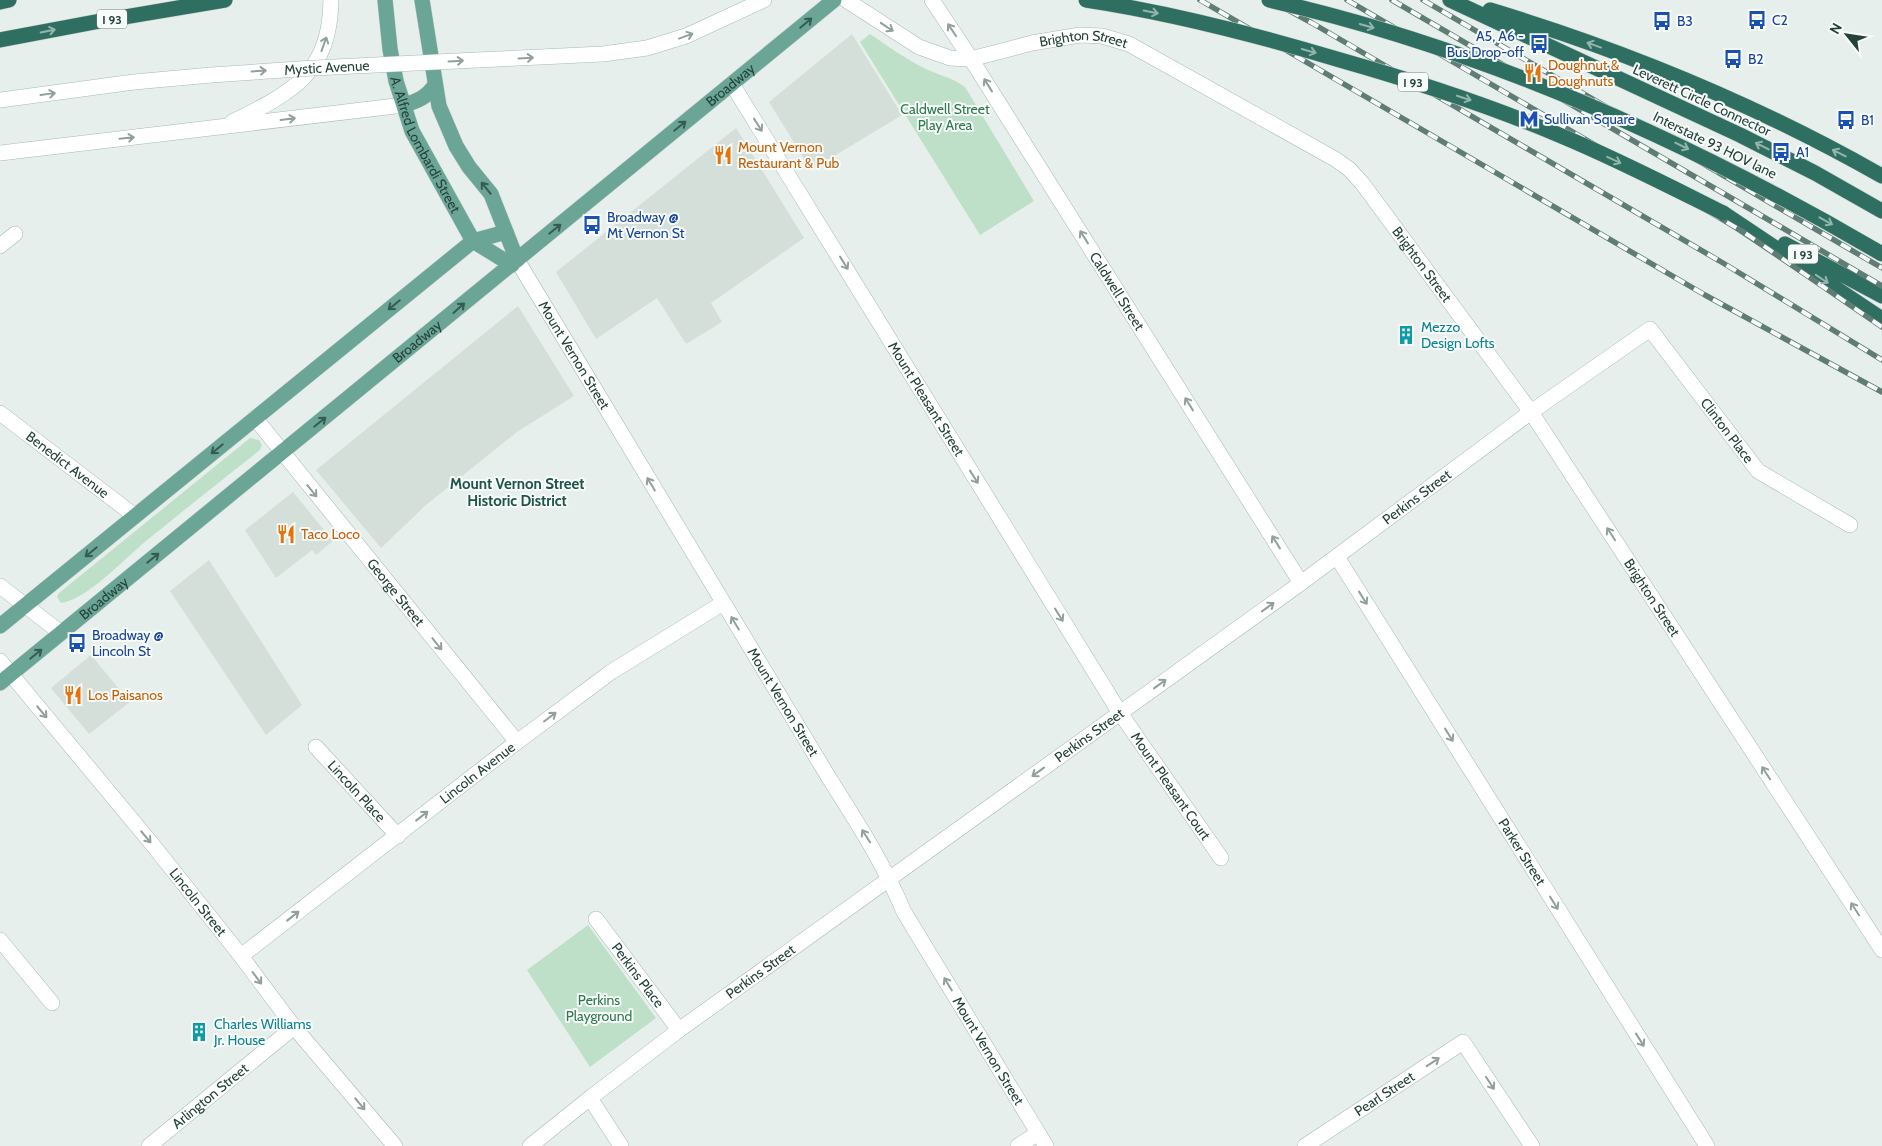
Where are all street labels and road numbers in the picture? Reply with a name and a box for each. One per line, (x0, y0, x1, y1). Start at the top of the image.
road number: I 93 (97, 10, 127, 28)
street label: Brighton Street (1038, 26, 1130, 52)
street label: Mystic Avenue (283, 56, 370, 79)
street label: Broadway (702, 59, 759, 110)
street label: Leverett Circle Connector (1630, 60, 1774, 140)
road number: I 93 (1398, 72, 1428, 91)
street label: A. Alfred Lombardi Street (386, 75, 465, 216)
street label: Interstate 93 HOV lane (1650, 107, 1780, 183)
street label: Brighton Street (1388, 223, 1456, 306)
road number: I 93 (1788, 244, 1818, 264)
street label: Caldwell Street (1086, 248, 1149, 334)
street label: Mount Vernon Street (535, 297, 614, 413)
street label: Broadway (389, 316, 445, 367)
street label: Mount Pleasant Street (884, 338, 968, 460)
street label: Clinton Place (1697, 394, 1758, 467)
street label: Benedict Avenue (22, 427, 113, 502)
street label: Perkins Street (1379, 465, 1455, 528)
street label: George Street (363, 555, 429, 630)
street label: Brighton Street (1620, 555, 1684, 640)
street label: Broadway (75, 573, 132, 624)
street label: Mount Vernon Street (744, 644, 823, 760)
street label: Perkins Street (1051, 704, 1128, 766)
street label: Mount Pleasant Court (1127, 728, 1215, 844)
street label: Lincoln Avenue (436, 738, 519, 808)
street label: Lincoln Place (324, 757, 390, 826)
street label: Parker Street (1494, 815, 1550, 889)
street label: Lincoln Street (166, 864, 231, 940)
street label: Perkins Place (608, 939, 668, 1011)
street label: Perkins Street (722, 940, 799, 1003)
street label: Mount Vernon Street (949, 993, 1028, 1109)
street label: Arlington Street (168, 1059, 252, 1133)
street label: Pearl Street (1351, 1067, 1418, 1120)

